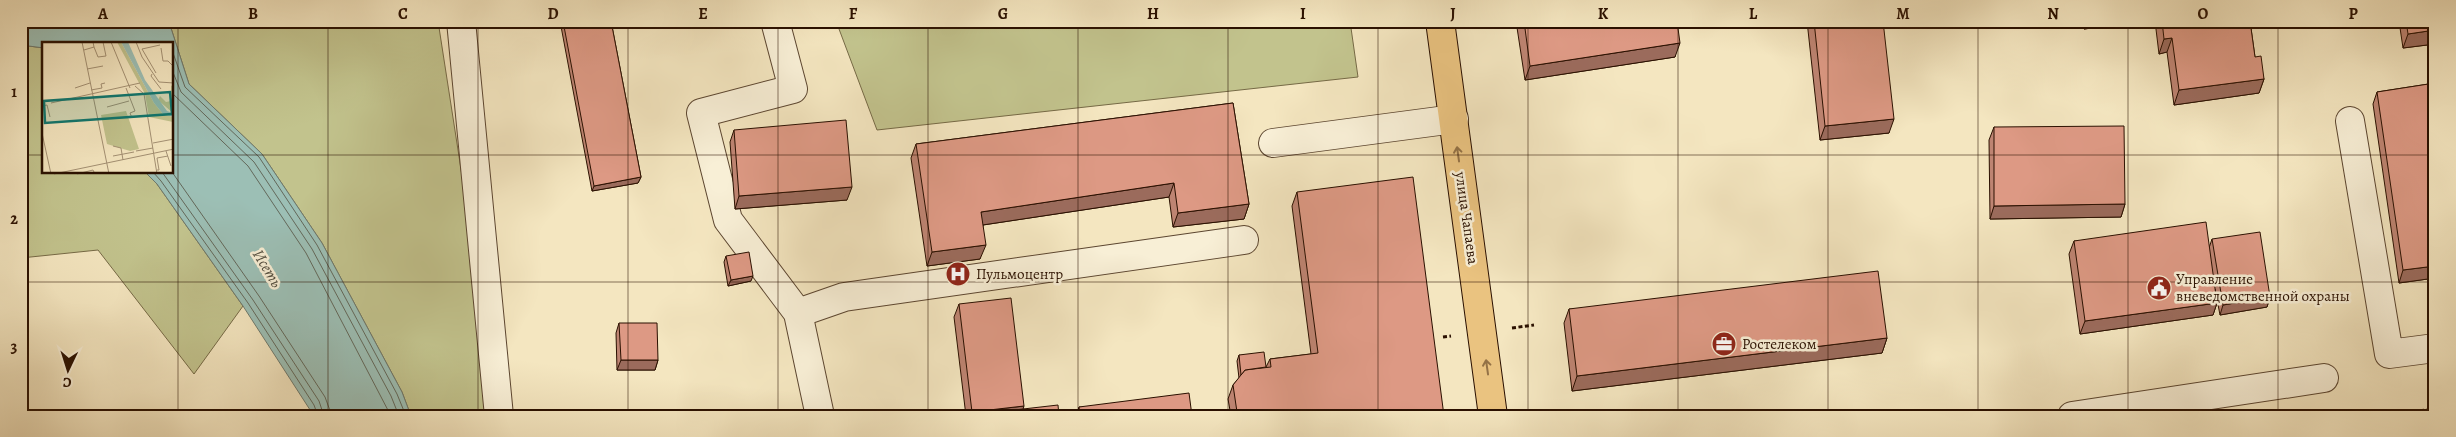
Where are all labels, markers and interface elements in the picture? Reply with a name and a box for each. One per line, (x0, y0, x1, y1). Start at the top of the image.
text: A (97, 3, 109, 25)
text: B (248, 3, 258, 25)
text: C (398, 3, 408, 25)
text: D (547, 3, 559, 25)
text: E (698, 3, 708, 25)
text: F (849, 3, 858, 25)
text: G (998, 3, 1008, 25)
text: H (1147, 3, 1159, 25)
text: I (1300, 3, 1306, 25)
text: J (1450, 3, 1456, 25)
text: K (1598, 3, 1609, 25)
text: L (1749, 3, 1758, 25)
text: M (1896, 3, 1910, 25)
text: N (2047, 3, 2059, 25)
text: O (2198, 3, 2209, 25)
text: P (2348, 3, 2358, 25)
inset map (42, 42, 174, 174)
text: 1 (11, 81, 17, 103)
one-way arrow (1453, 147, 1463, 163)
street label: улица Чапаева (1450, 169, 1483, 266)
text: 2 (10, 208, 18, 230)
water label: Исеть (247, 245, 287, 292)
hospital icon: Пульмоцентр (945, 261, 971, 287)
place label: Пульмоцентр (976, 264, 1063, 284)
place label: Управление вневедомственной охраны (2176, 269, 2350, 306)
public building icon: Управление вневедомственной охраны (2146, 275, 2172, 301)
office icon: Ростелеком (1711, 331, 1737, 357)
place label: Ростелеком (1742, 334, 1817, 354)
text: 3 (11, 336, 18, 358)
north arrow (42, 344, 92, 394)
one-way arrow (1482, 360, 1492, 376)
text: С (62, 373, 72, 392)

